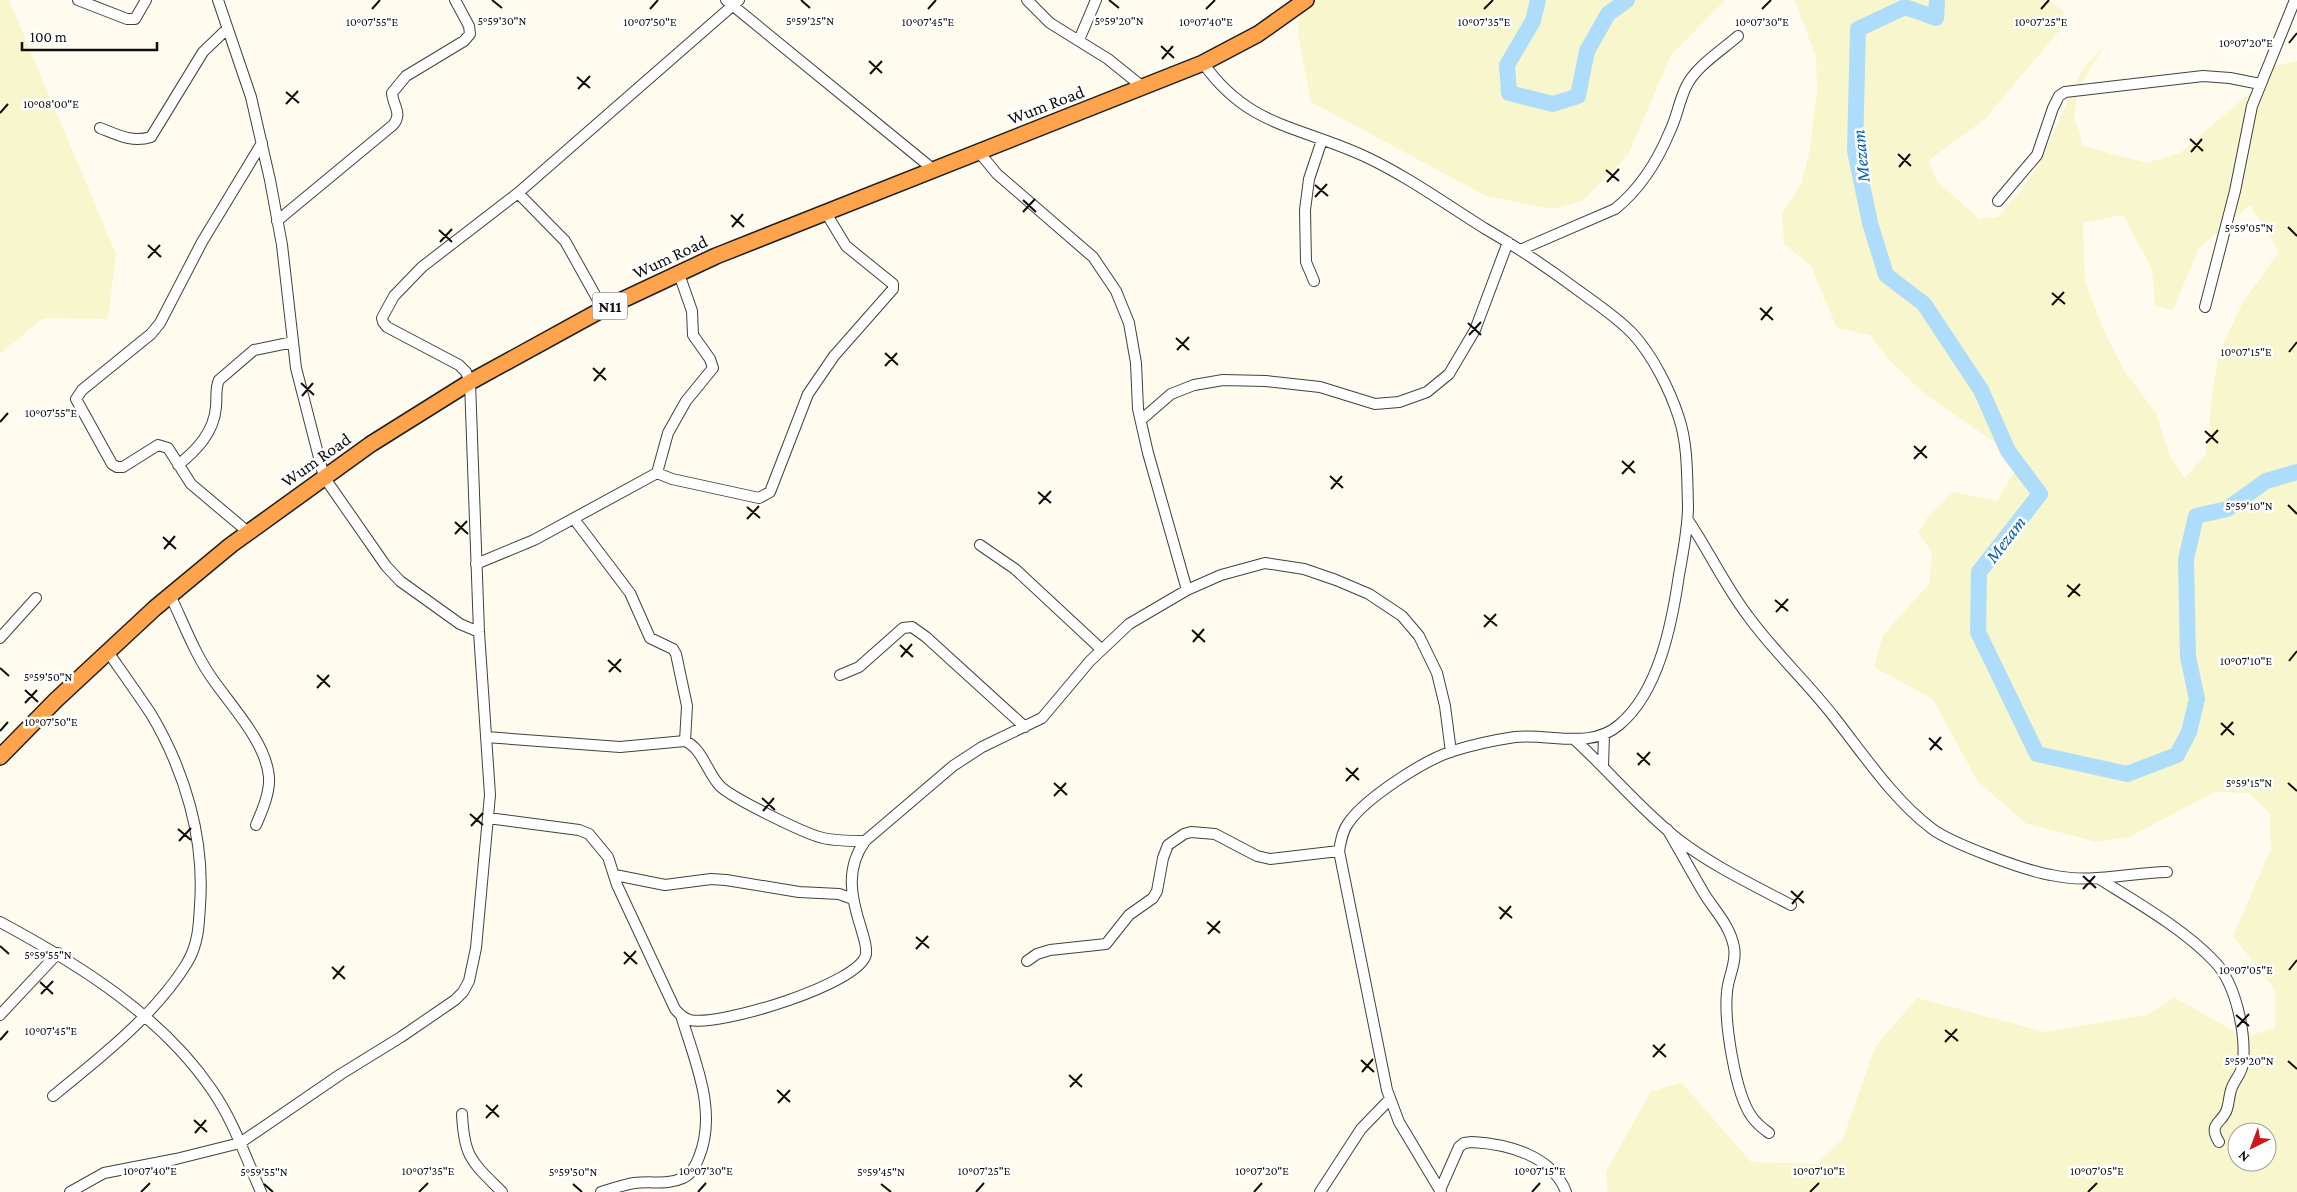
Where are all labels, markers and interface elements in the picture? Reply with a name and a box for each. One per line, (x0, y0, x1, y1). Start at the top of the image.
text: 5°59'30"N (478, 14, 527, 28)
text: 5°59'25"N (786, 14, 834, 28)
text: 5°59'20"N (1094, 14, 1144, 28)
text: 10°07'55"E (346, 15, 398, 29)
text: 10°07'50"E (623, 15, 677, 29)
text: 10°07'45"E (902, 15, 955, 29)
text: 10°07'40"E (1179, 15, 1233, 29)
text: 10°07'35"E (1458, 15, 1511, 29)
text: 10°07'30"E (1735, 15, 1789, 29)
text: 10°07'25"E (2015, 15, 2068, 29)
scale bar (22, 20, 158, 52)
text: 100 m (30, 29, 67, 45)
text: 10°07'20"E (2219, 36, 2273, 50)
street label: Wum Road (1005, 81, 1087, 129)
text: 10°08'00"E (23, 97, 79, 111)
water label: Mezam (1847, 128, 1874, 184)
text: 5°59'05"N (2225, 221, 2274, 235)
street label: Wum Road (629, 231, 711, 283)
road number: N11 (592, 292, 628, 320)
text: 10°07'15"E (2221, 345, 2272, 359)
text: 10°07'55"E (25, 406, 77, 420)
street label: Wum Road (277, 429, 355, 491)
text: 5°59'10"N (2225, 499, 2273, 513)
water label: Mezam (1980, 512, 2030, 567)
text: 10°07'10"E (2220, 654, 2272, 668)
text: 5°59'50"N (24, 670, 72, 684)
text: 10°07'50"E (24, 715, 78, 729)
text: 5°59'15"N (2226, 776, 2272, 790)
text: 5°59'55"N (24, 948, 72, 962)
text: 10°07'05"E (2219, 963, 2273, 977)
text: 10°07'45"E (25, 1024, 78, 1038)
text: 5°59'20"N (2224, 1054, 2274, 1068)
north arrow (2227, 1122, 2277, 1172)
text: N (2234, 1147, 2252, 1166)
text: 10°07'40"E (123, 1164, 177, 1178)
text: 10°07'35"E (402, 1164, 455, 1178)
text: 10°07'30"E (679, 1164, 733, 1178)
text: 10°07'25"E (958, 1164, 1011, 1178)
text: 10°07'20"E (1235, 1164, 1289, 1178)
text: 10°07'15"E (1515, 1164, 1566, 1178)
text: 10°07'10"E (1793, 1164, 1845, 1178)
text: 10°07'05"E (2070, 1164, 2124, 1178)
text: 5°59'55"N (240, 1165, 288, 1179)
text: 5°59'50"N (549, 1165, 597, 1179)
text: 5°59'45"N (857, 1165, 905, 1179)

